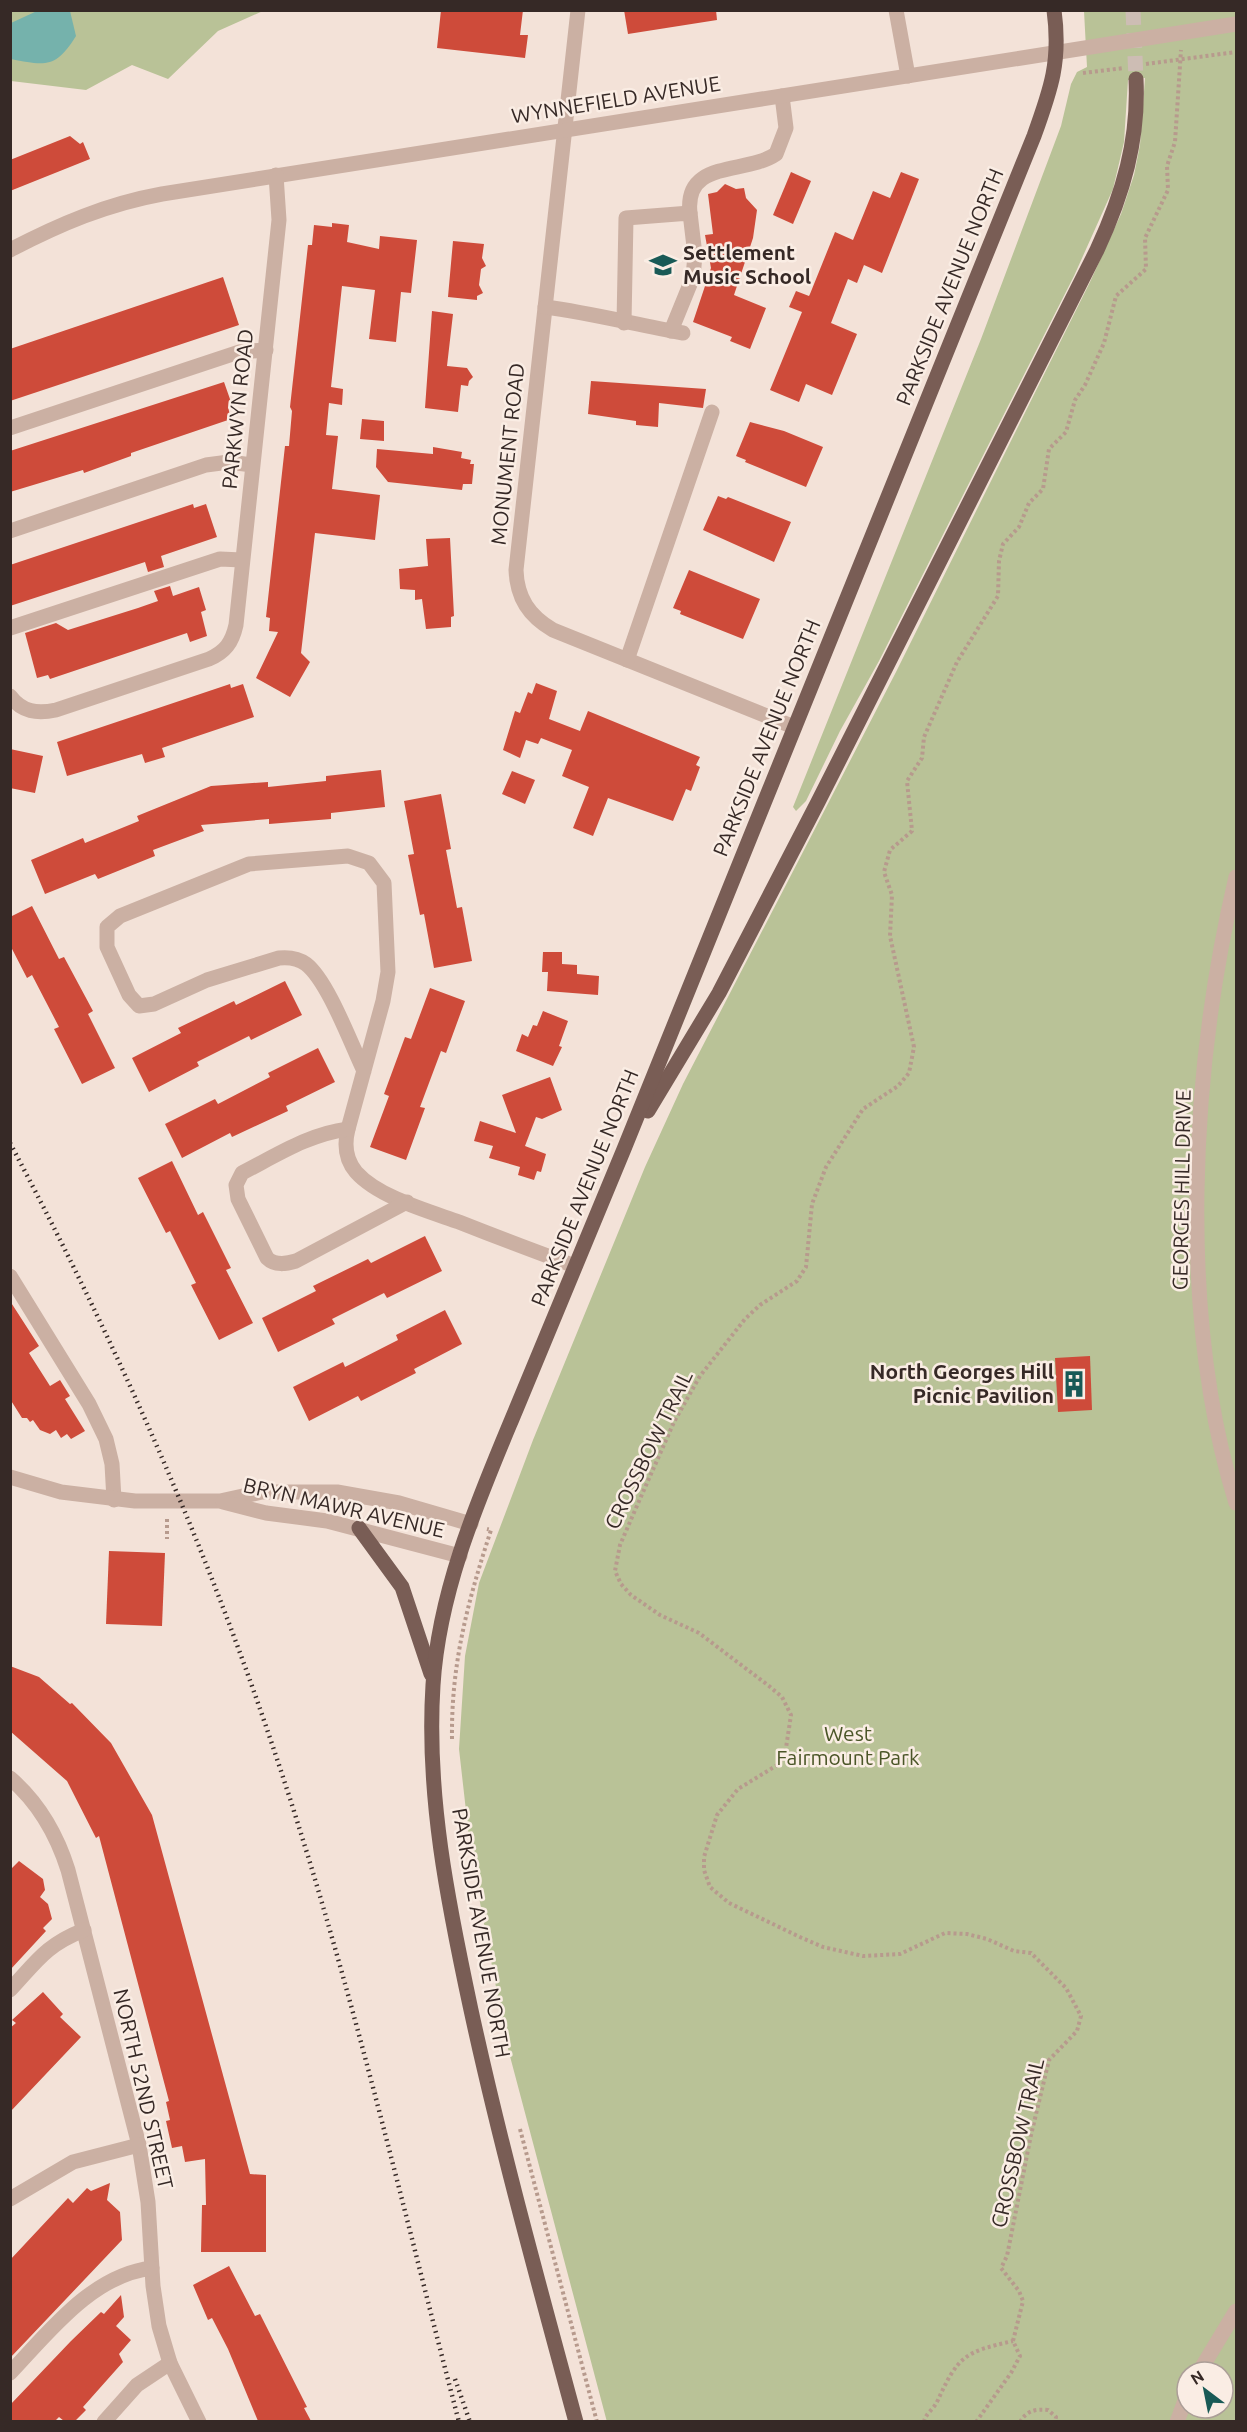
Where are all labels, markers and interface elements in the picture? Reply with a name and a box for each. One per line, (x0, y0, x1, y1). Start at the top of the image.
street label: WYNNEFIELD AVENUE (510, 71, 722, 127)
street label: PARKSIDE AVENUE NORTH (891, 165, 1008, 409)
place label: Settlement Music School (683, 240, 811, 288)
school or university icon: Settlement Music School (648, 250, 678, 280)
street label: PARKWYN ROAD (217, 328, 257, 490)
street label: MONUMENT ROAD (486, 362, 529, 546)
street label: PARKSIDE AVENUE NORTH (708, 616, 825, 860)
street label: PARKSIDE AVENUE NORTH (526, 1066, 643, 1310)
street label: GEORGES HILL DRIVE (1167, 1089, 1195, 1291)
place label: North Georges Hill Picnic Pavilion (870, 1359, 1054, 1407)
street label: CROSSBOW TRAIL (599, 1366, 697, 1533)
building icon: North Georges Hill Picnic Pavilion (1059, 1369, 1089, 1399)
street label: BRYN MAWR AVENUE (241, 1472, 447, 1542)
park label: West Fairmount Park (776, 1721, 920, 1769)
street label: PARKSIDE AVENUE NORTH (448, 1806, 516, 2060)
street label: NORTH 52ND STREET (109, 1986, 179, 2192)
street label: CROSSBOW TRAIL (986, 2055, 1048, 2230)
north arrow (1175, 2360, 1235, 2420)
text: N (1187, 2366, 1207, 2388)

